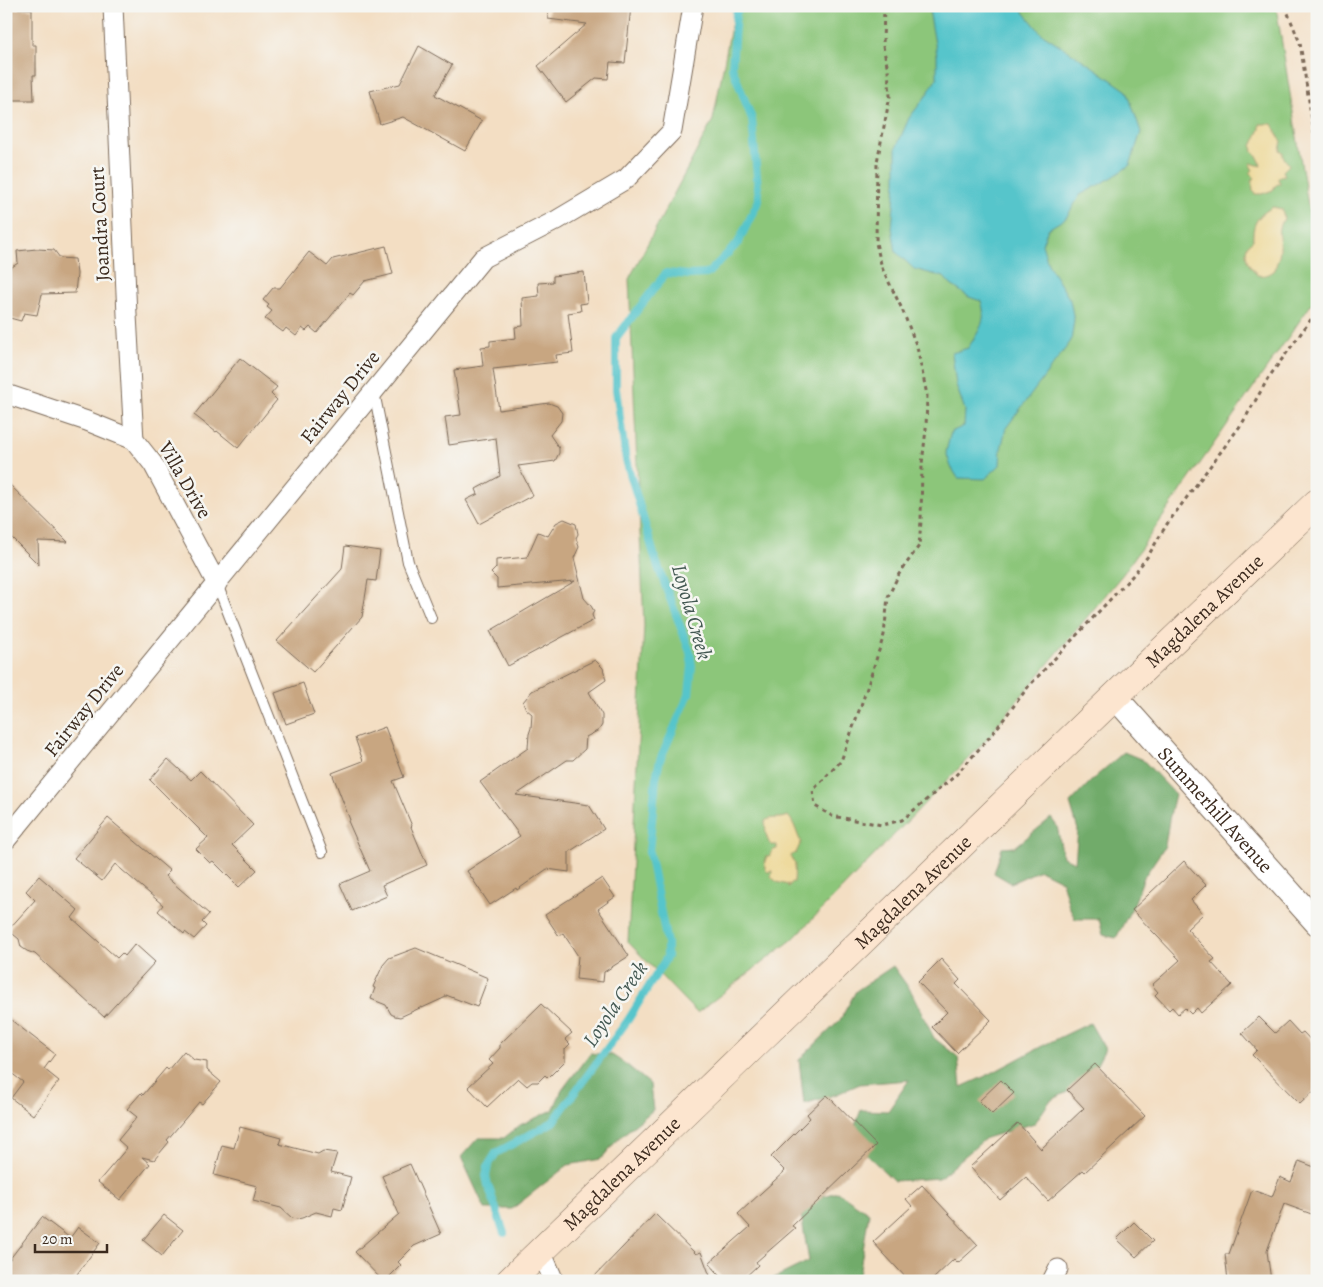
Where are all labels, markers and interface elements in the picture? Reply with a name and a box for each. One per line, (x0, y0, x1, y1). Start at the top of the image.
street label: Joandra Court (83, 166, 116, 282)
street label: Fairway Drive (294, 345, 386, 449)
street label: Villa Drive (152, 436, 218, 524)
street label: Magdalena Avenue (1139, 548, 1269, 674)
water label: Loyola Creek (665, 561, 719, 663)
street label: Fairway Drive (38, 658, 130, 762)
street label: Summerhill Avenue (1152, 741, 1279, 879)
street label: Magdalena Avenue (848, 829, 977, 955)
water label: Loyola Creek (576, 956, 654, 1052)
street label: Magdalena Avenue (557, 1110, 686, 1236)
scale bar (35, 1222, 108, 1254)
text: 20 m (42, 1229, 73, 1249)

